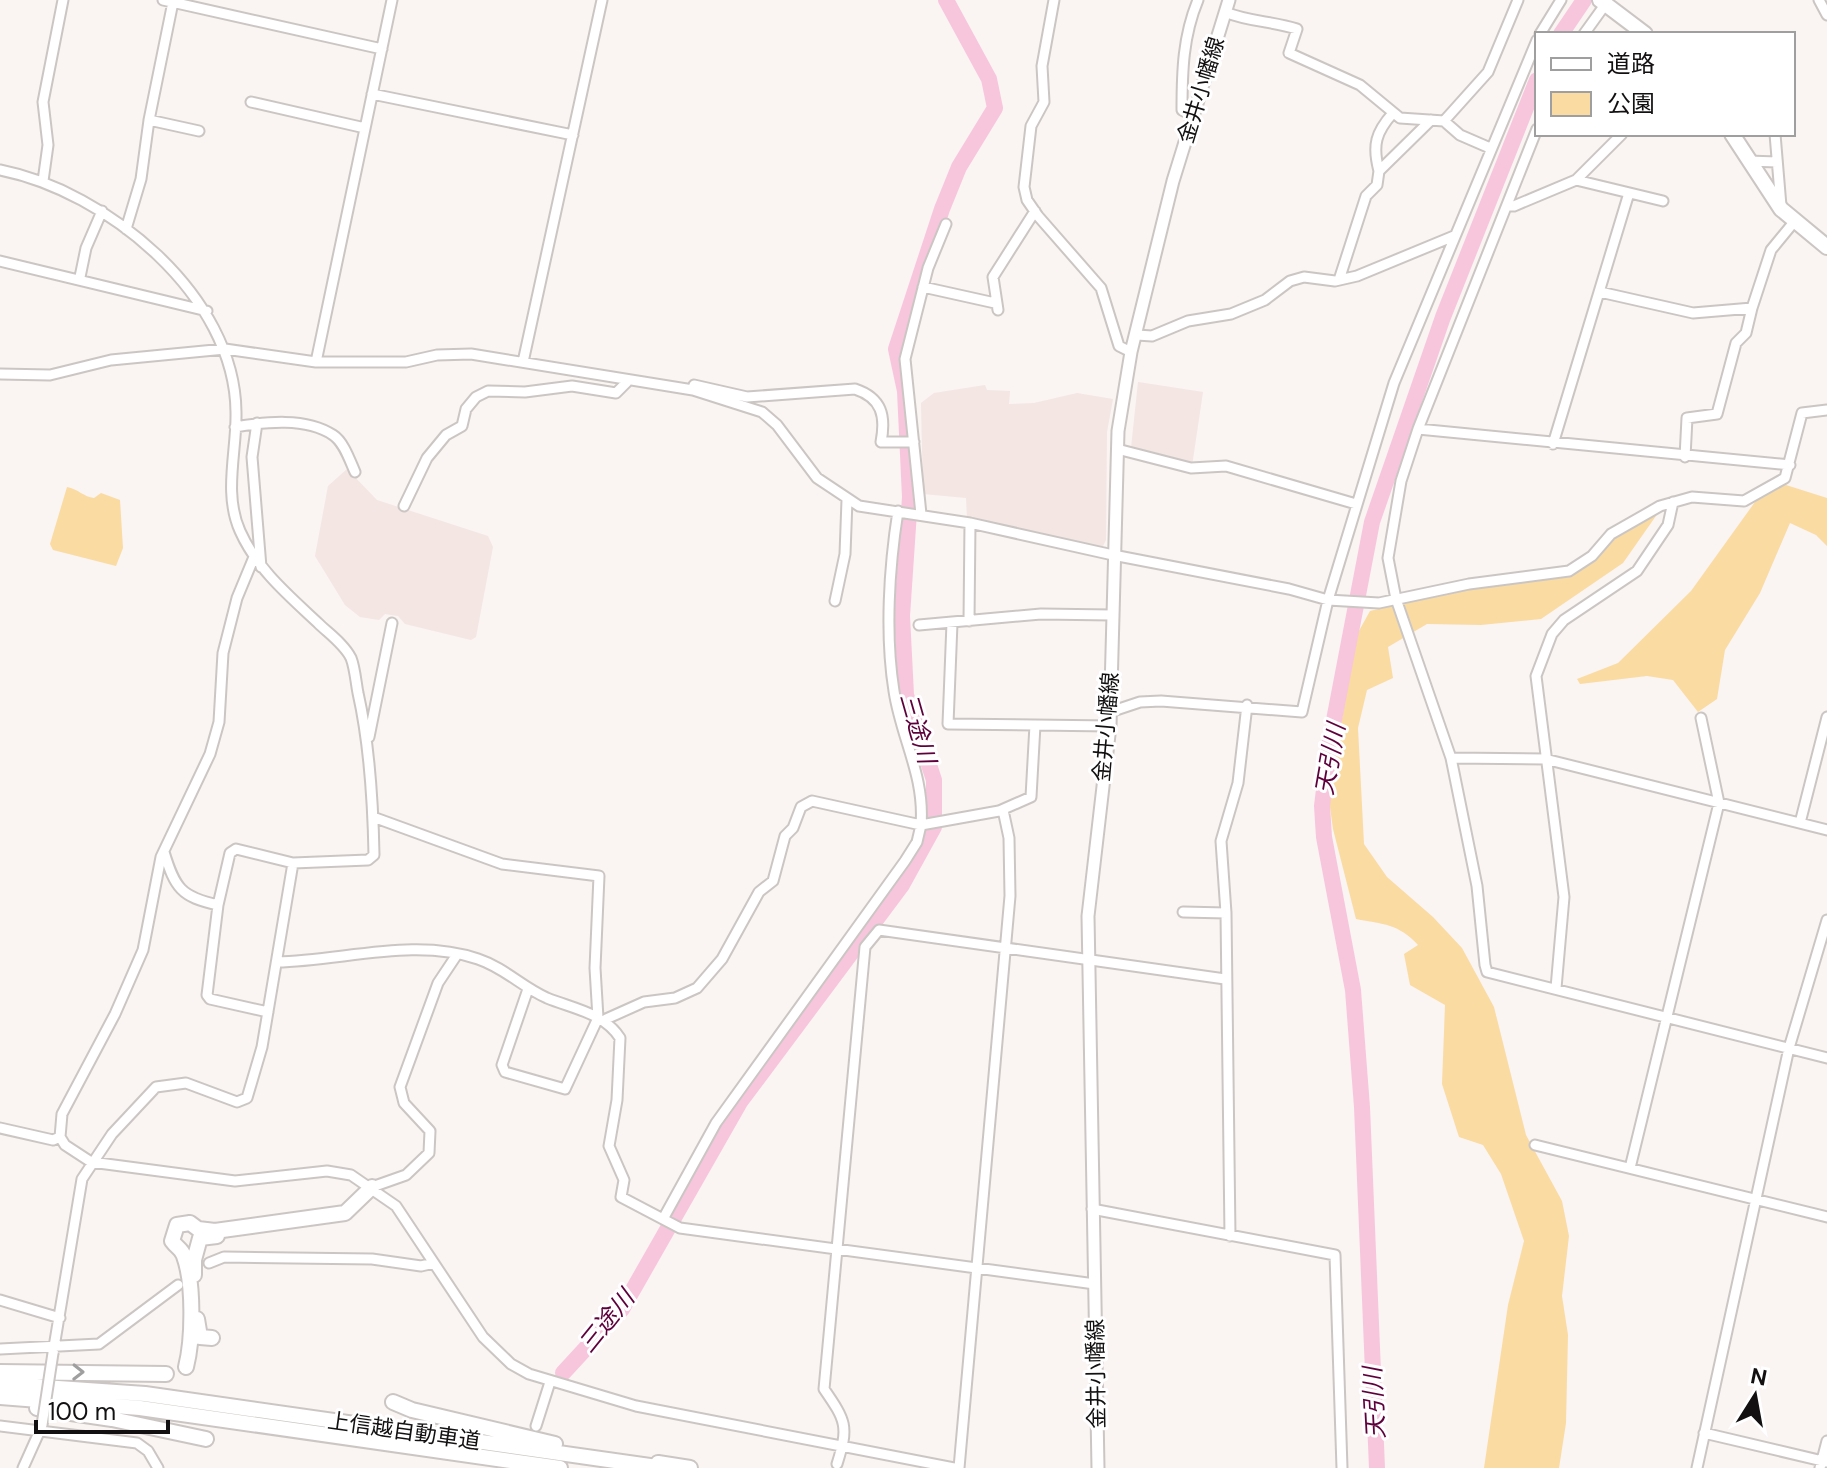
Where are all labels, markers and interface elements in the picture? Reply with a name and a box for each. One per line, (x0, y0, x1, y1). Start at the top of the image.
legend (1535, 32, 1795, 136)
street label: 金井小幡線 (1171, 33, 1231, 147)
text: 道路 (1607, 48, 1655, 79)
text: 公園 (1607, 88, 1655, 119)
street label: 金井小幡線 (1087, 671, 1125, 783)
water label: 三途川 (893, 689, 944, 770)
water label: 天引川 (1308, 718, 1352, 797)
water label: 三途川 (571, 1281, 643, 1359)
street label: 金井小幡線 (1081, 1319, 1111, 1429)
north arrow (1715, 1356, 1795, 1436)
text: N (1748, 1361, 1769, 1393)
one-way arrow (72, 1363, 85, 1380)
water label: 天引川 (1356, 1363, 1391, 1440)
scale bar (36, 1384, 168, 1434)
text: 100 m (48, 1396, 116, 1427)
street label: 上信越自動車道 (326, 1406, 482, 1456)

